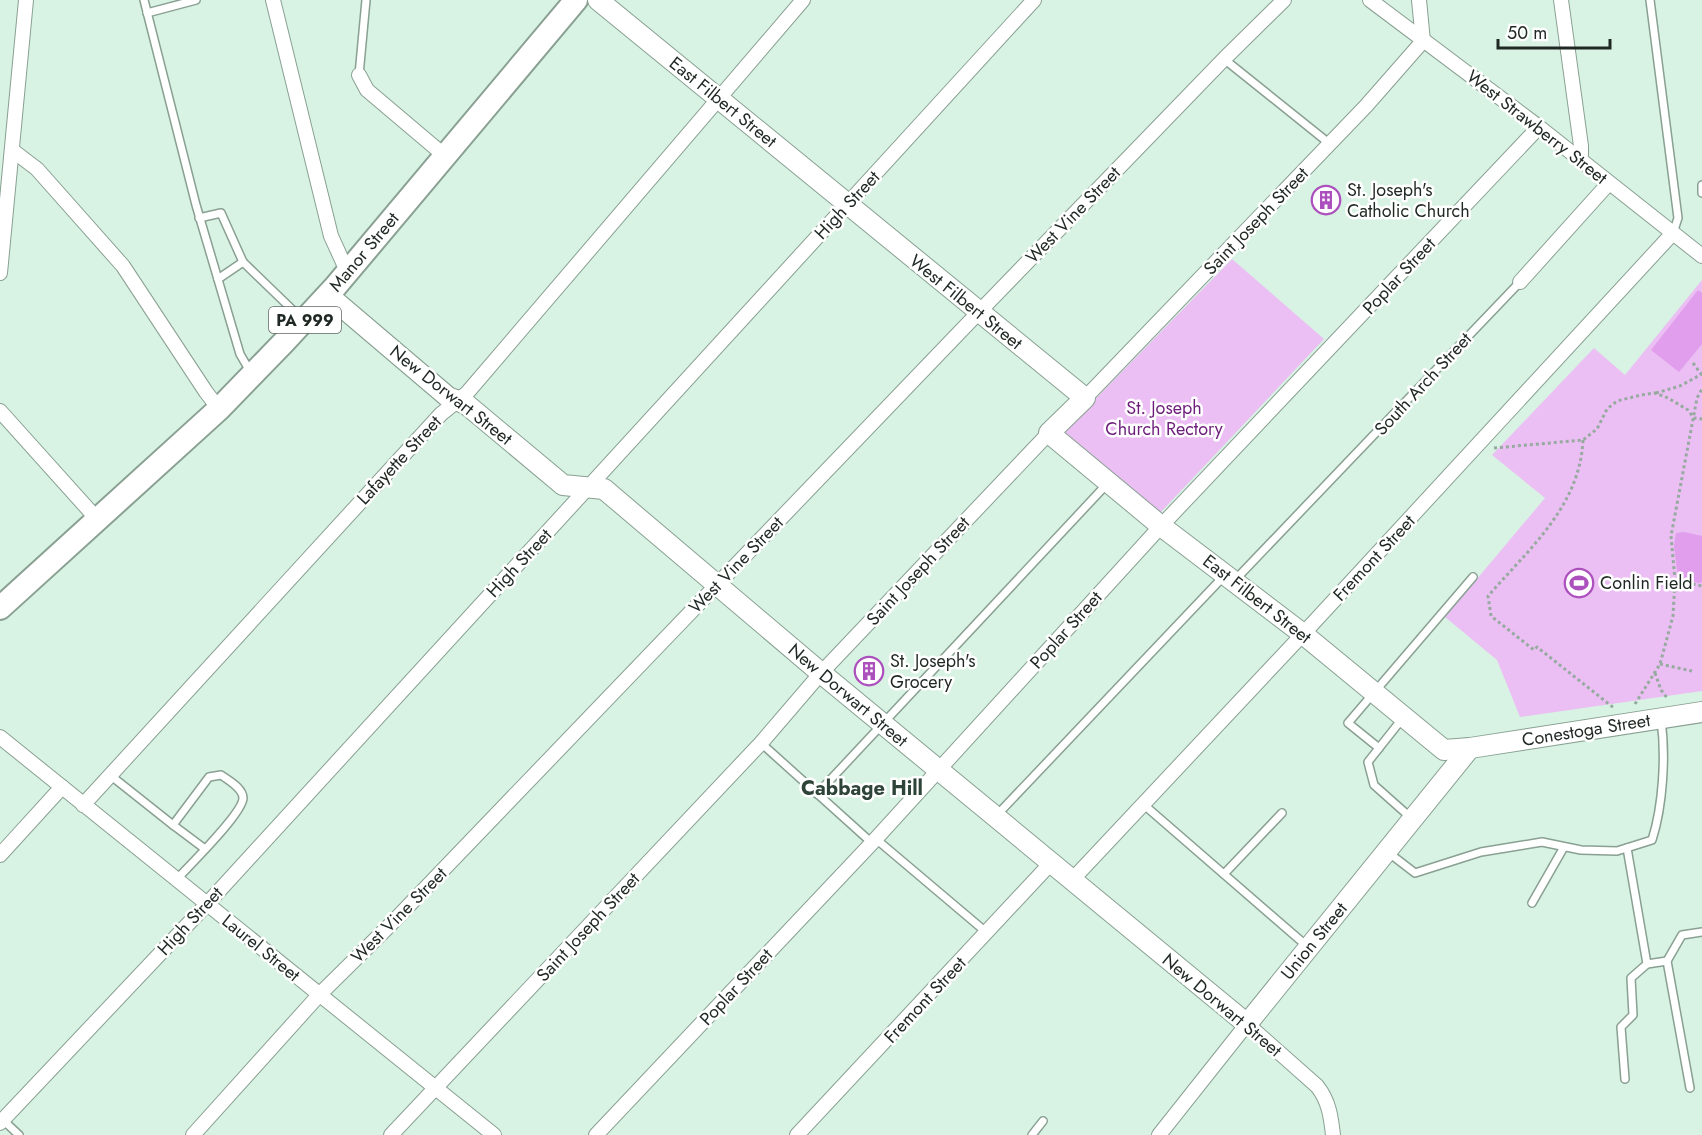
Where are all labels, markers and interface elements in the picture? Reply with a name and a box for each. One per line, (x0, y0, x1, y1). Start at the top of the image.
scale bar (1498, 12, 1610, 50)
text: 50 m (1507, 20, 1547, 46)
street label: East Filbert Street (664, 50, 783, 154)
street label: West Strawberry Street (1461, 64, 1613, 191)
street label: West Vine Street (1020, 160, 1127, 269)
street label: Saint Joseph Street (1198, 161, 1315, 281)
street label: High Street (808, 164, 886, 245)
place label: St. Joseph's Catholic Church (1347, 177, 1470, 224)
building icon: St. Joseph's Catholic Church (1310, 184, 1342, 216)
street label: Manor Street (323, 206, 406, 298)
street label: Poplar Street (1357, 231, 1442, 320)
street label: West Filbert Street (904, 248, 1029, 356)
road number: PA 999 (269, 307, 341, 333)
street label: South Arch Street (1368, 326, 1478, 441)
street label: New Dorwart Street (384, 339, 518, 452)
park label: St. Joseph Church Rectory (1105, 395, 1223, 442)
street label: Lafayette Street (351, 409, 448, 510)
street label: Fremont Street (1327, 508, 1421, 607)
street label: West Vine Street (683, 510, 790, 619)
street label: Saint Joseph Street (860, 510, 976, 631)
street label: High Street (480, 522, 558, 603)
street label: East Filbert Street (1197, 548, 1317, 650)
sports icon: Conlin Field (1563, 567, 1595, 599)
place label: Conlin Field (1600, 570, 1693, 596)
street label: Poplar Street (1024, 585, 1108, 675)
street label: New Dorwart Street (783, 637, 914, 753)
place label: St. Joseph's Grocery (890, 648, 975, 695)
building icon: St. Joseph's Grocery (853, 655, 885, 687)
street label: Conestoga Street (1520, 707, 1653, 753)
district label: Cabbage Hill (801, 774, 923, 803)
street label: West Vine Street (345, 861, 453, 969)
street label: Saint Joseph Street (530, 866, 646, 987)
street label: High Street (151, 880, 229, 961)
street label: Union Street (1275, 896, 1354, 985)
street label: Laurel Street (216, 908, 306, 988)
street label: Poplar Street (694, 942, 779, 1031)
street label: New Dorwart Street (1157, 947, 1288, 1063)
street label: Fremont Street (878, 950, 972, 1049)

